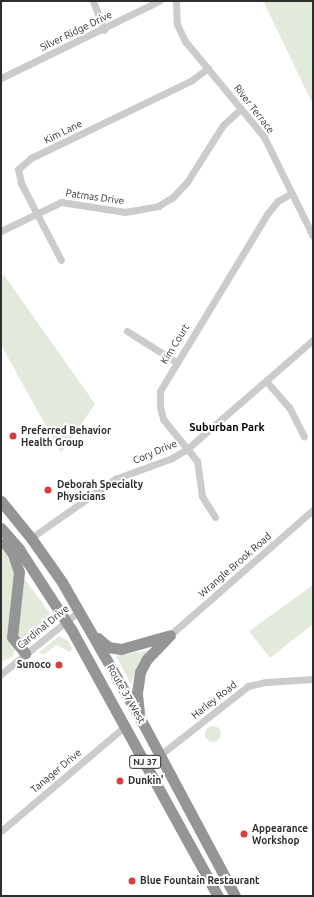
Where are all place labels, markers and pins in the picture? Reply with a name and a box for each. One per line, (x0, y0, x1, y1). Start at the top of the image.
place label: Preferred Behavior Health Group (21, 424, 111, 448)
marker: Preferred Behavior Health Group (8, 431, 18, 441)
place label: Deborah Specialty Physicians (57, 478, 143, 502)
marker: Deborah Specialty Physicians (42, 484, 54, 496)
place label: Sunoco (17, 659, 51, 671)
marker: Sunoco (54, 660, 64, 670)
place label: Dunkin' (128, 775, 164, 787)
marker: Dunkin' (115, 776, 125, 786)
place label: Appearance Workshop (252, 822, 308, 846)
marker: Appearance Workshop (239, 829, 249, 839)
place label: Blue Fountain Restaurant (140, 875, 259, 887)
marker: Blue Fountain Restaurant (127, 876, 137, 886)

